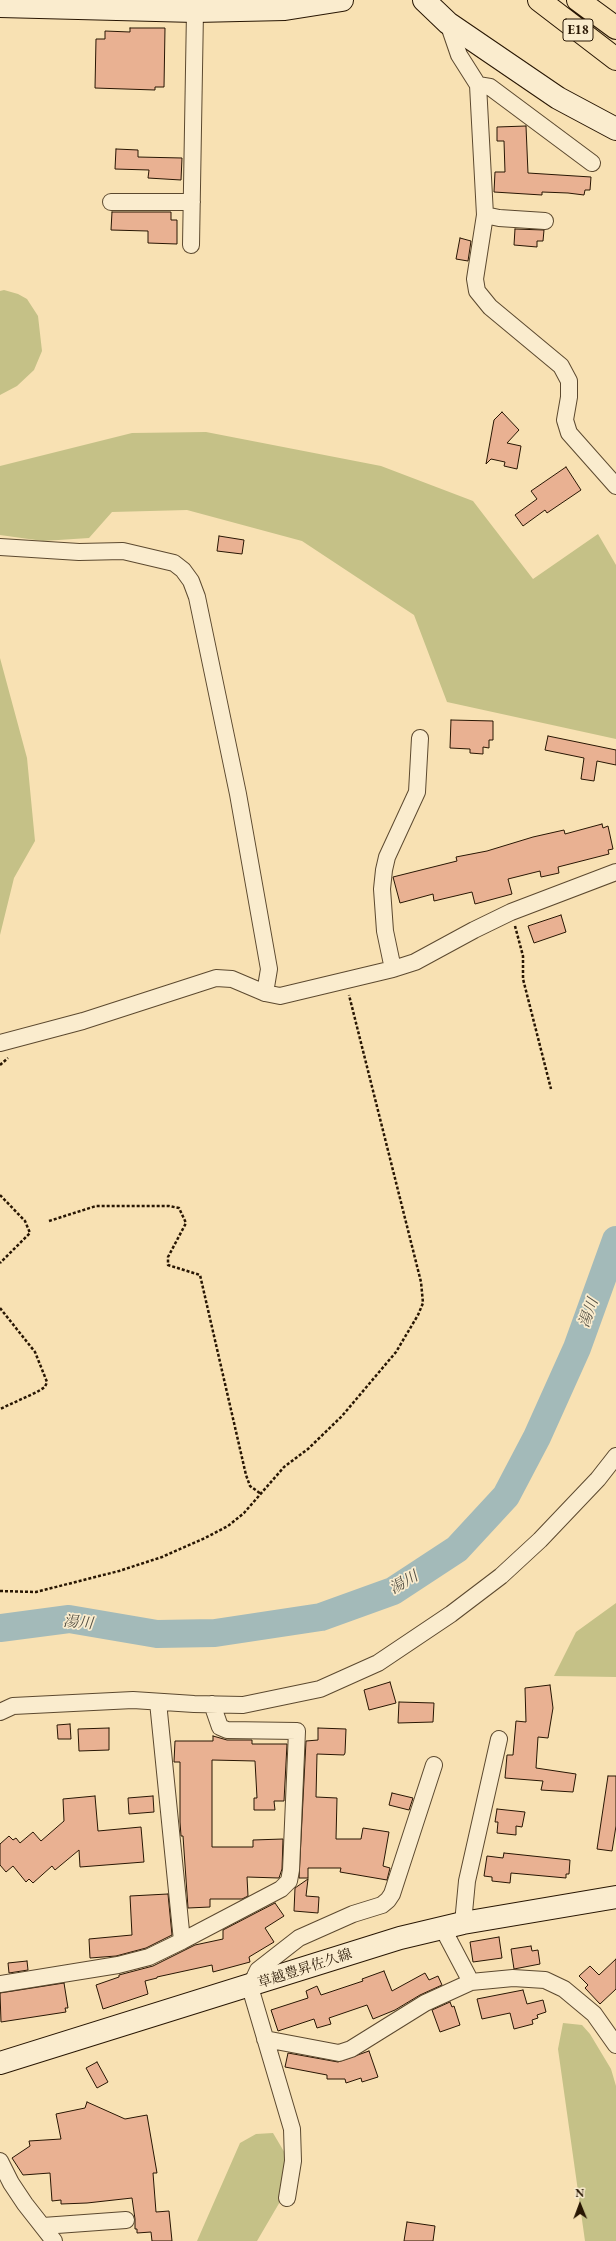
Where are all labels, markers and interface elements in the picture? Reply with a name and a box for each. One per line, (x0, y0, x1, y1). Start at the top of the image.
road number: E18 (563, 19, 593, 41)
water label: 湯川 (575, 1296, 603, 1330)
water label: 湯川 (387, 1568, 421, 1598)
water label: 湯川 (62, 1613, 94, 1633)
street label: 草越豊昇佐久線 (256, 1946, 354, 1992)
north arrow (560, 2185, 600, 2225)
text: N (575, 2186, 584, 2200)

